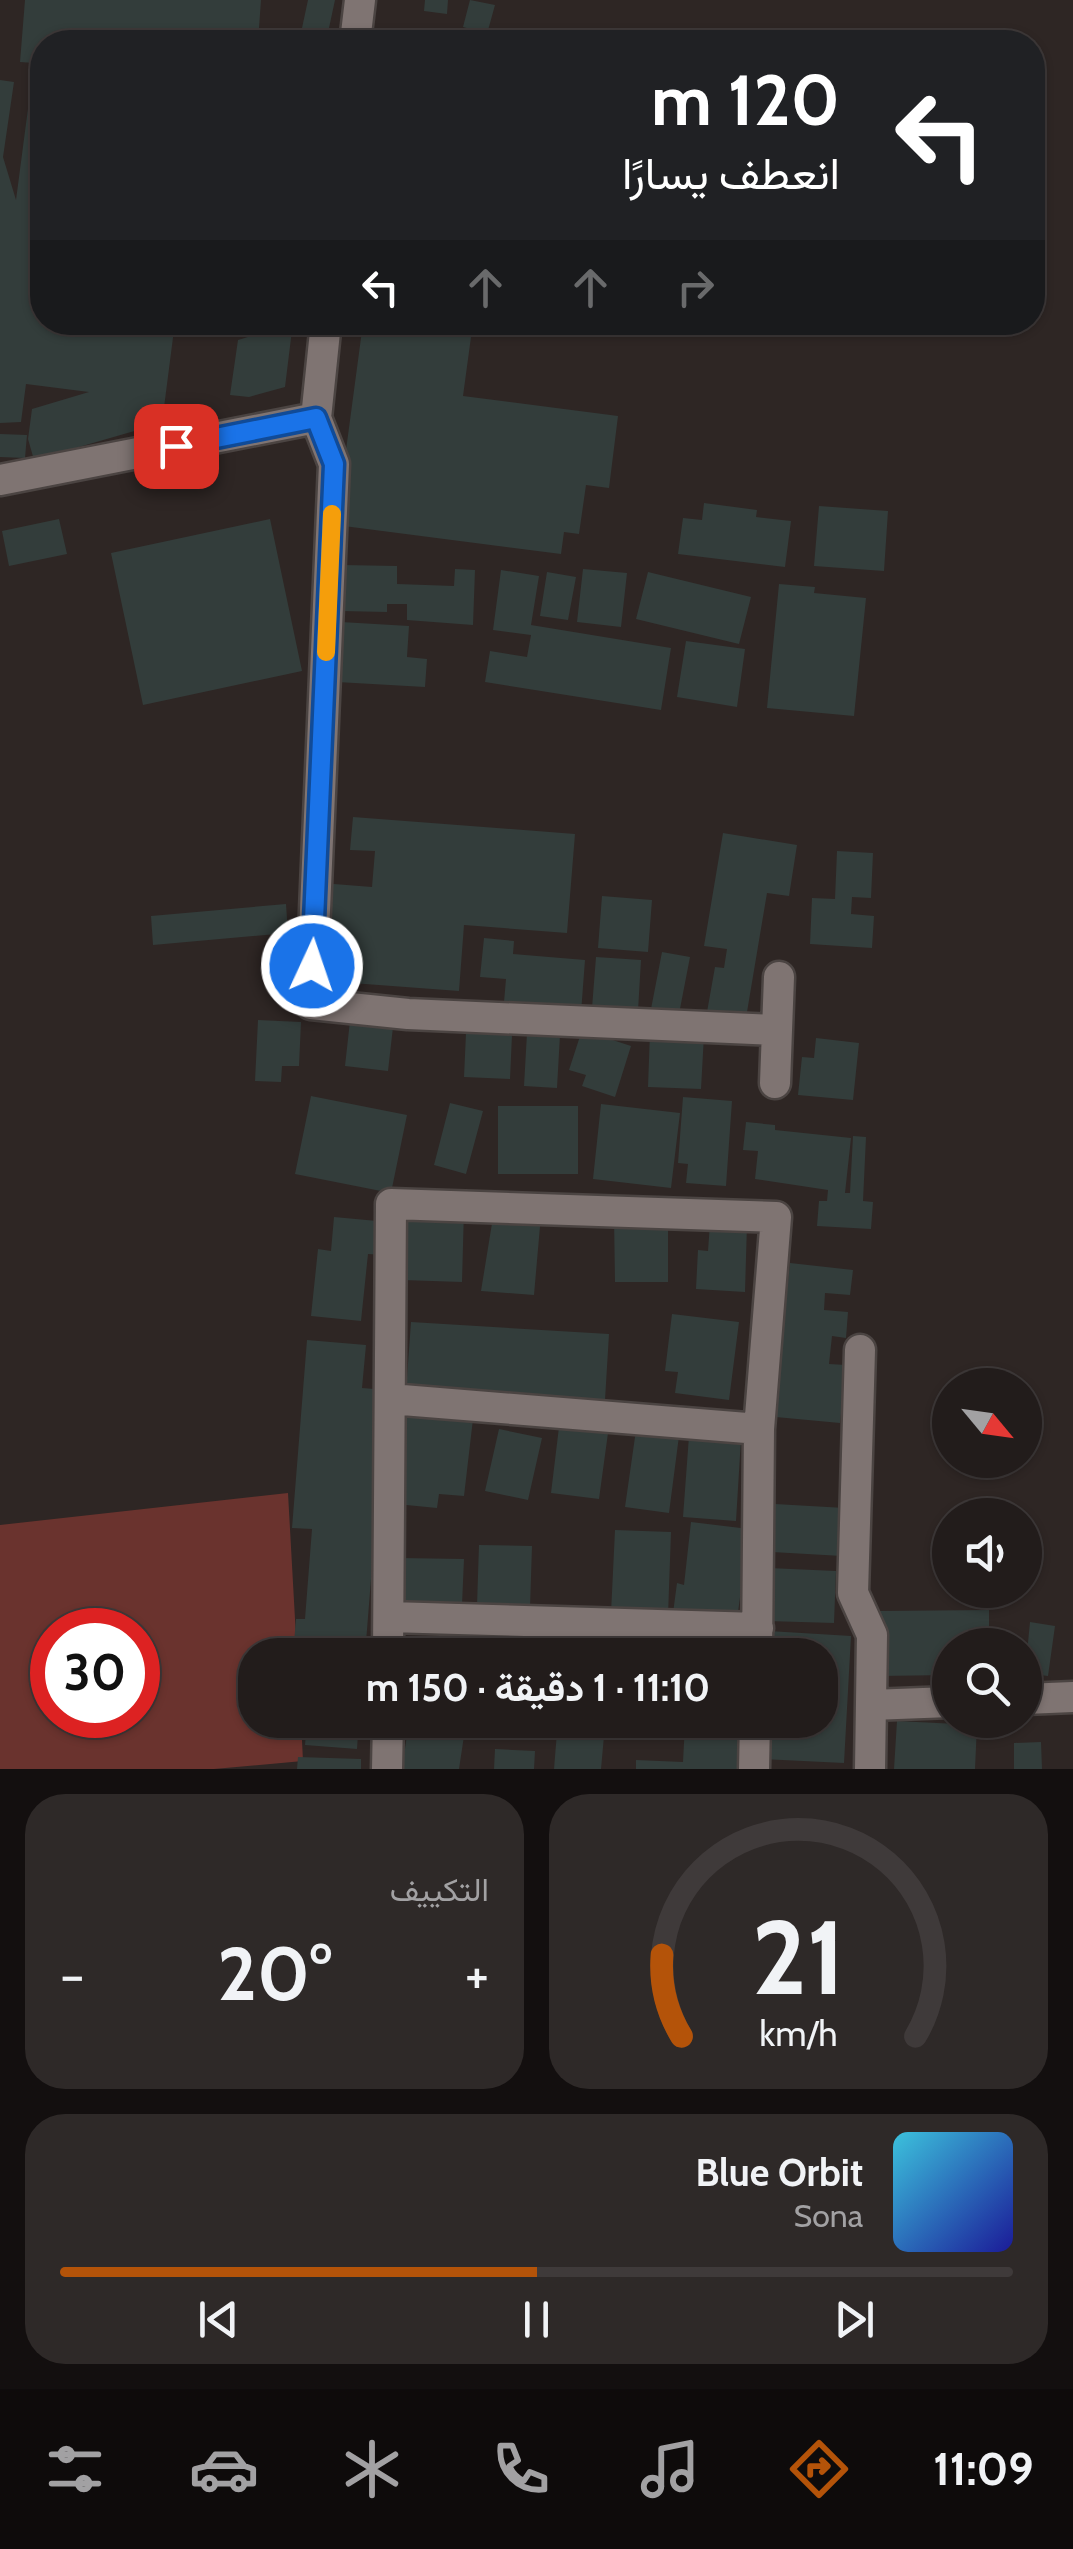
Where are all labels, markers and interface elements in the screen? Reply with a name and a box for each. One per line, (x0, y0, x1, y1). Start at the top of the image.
text: 120 m (651, 57, 840, 143)
icon: left (875, 70, 1005, 200)
text: انعطف يسارًا (622, 146, 840, 200)
icon: left (353, 260, 408, 315)
icon: ahead (458, 260, 513, 315)
icon: ahead (563, 260, 618, 315)
icon: right (668, 260, 723, 315)
pin (134, 404, 219, 489)
icon: arrive (149, 419, 204, 474)
position arrow (260, 914, 364, 1018)
north arrow (932, 1368, 1042, 1478)
map controls (932, 1368, 1042, 1738)
button: sound (932, 1498, 1042, 1608)
speed limit sign: 30 (30, 1608, 160, 1738)
button: search (932, 1628, 1042, 1738)
text: 11:10 · 1 دقيقة · 150 m (366, 1664, 710, 1711)
text: التكييف (390, 1870, 489, 1909)
text: 21 (752, 1894, 845, 2020)
text: 20° (217, 1928, 332, 2019)
text: − (60, 1941, 84, 2008)
text: + (465, 1941, 489, 2008)
text: km/h (759, 2012, 838, 2055)
text: Blue Orbit (695, 2149, 863, 2196)
text: Sona (793, 2196, 863, 2235)
icon: previous (191, 2292, 246, 2347)
icon: pause (509, 2292, 564, 2347)
icon: next (827, 2292, 882, 2347)
icon: filters (40, 2434, 110, 2504)
icon: car (189, 2434, 259, 2504)
icon: climate (337, 2434, 407, 2504)
icon: phone (486, 2434, 556, 2504)
icon: music (635, 2434, 705, 2504)
icon: directions (784, 2434, 854, 2504)
text: 11:09 (933, 2442, 1034, 2496)

